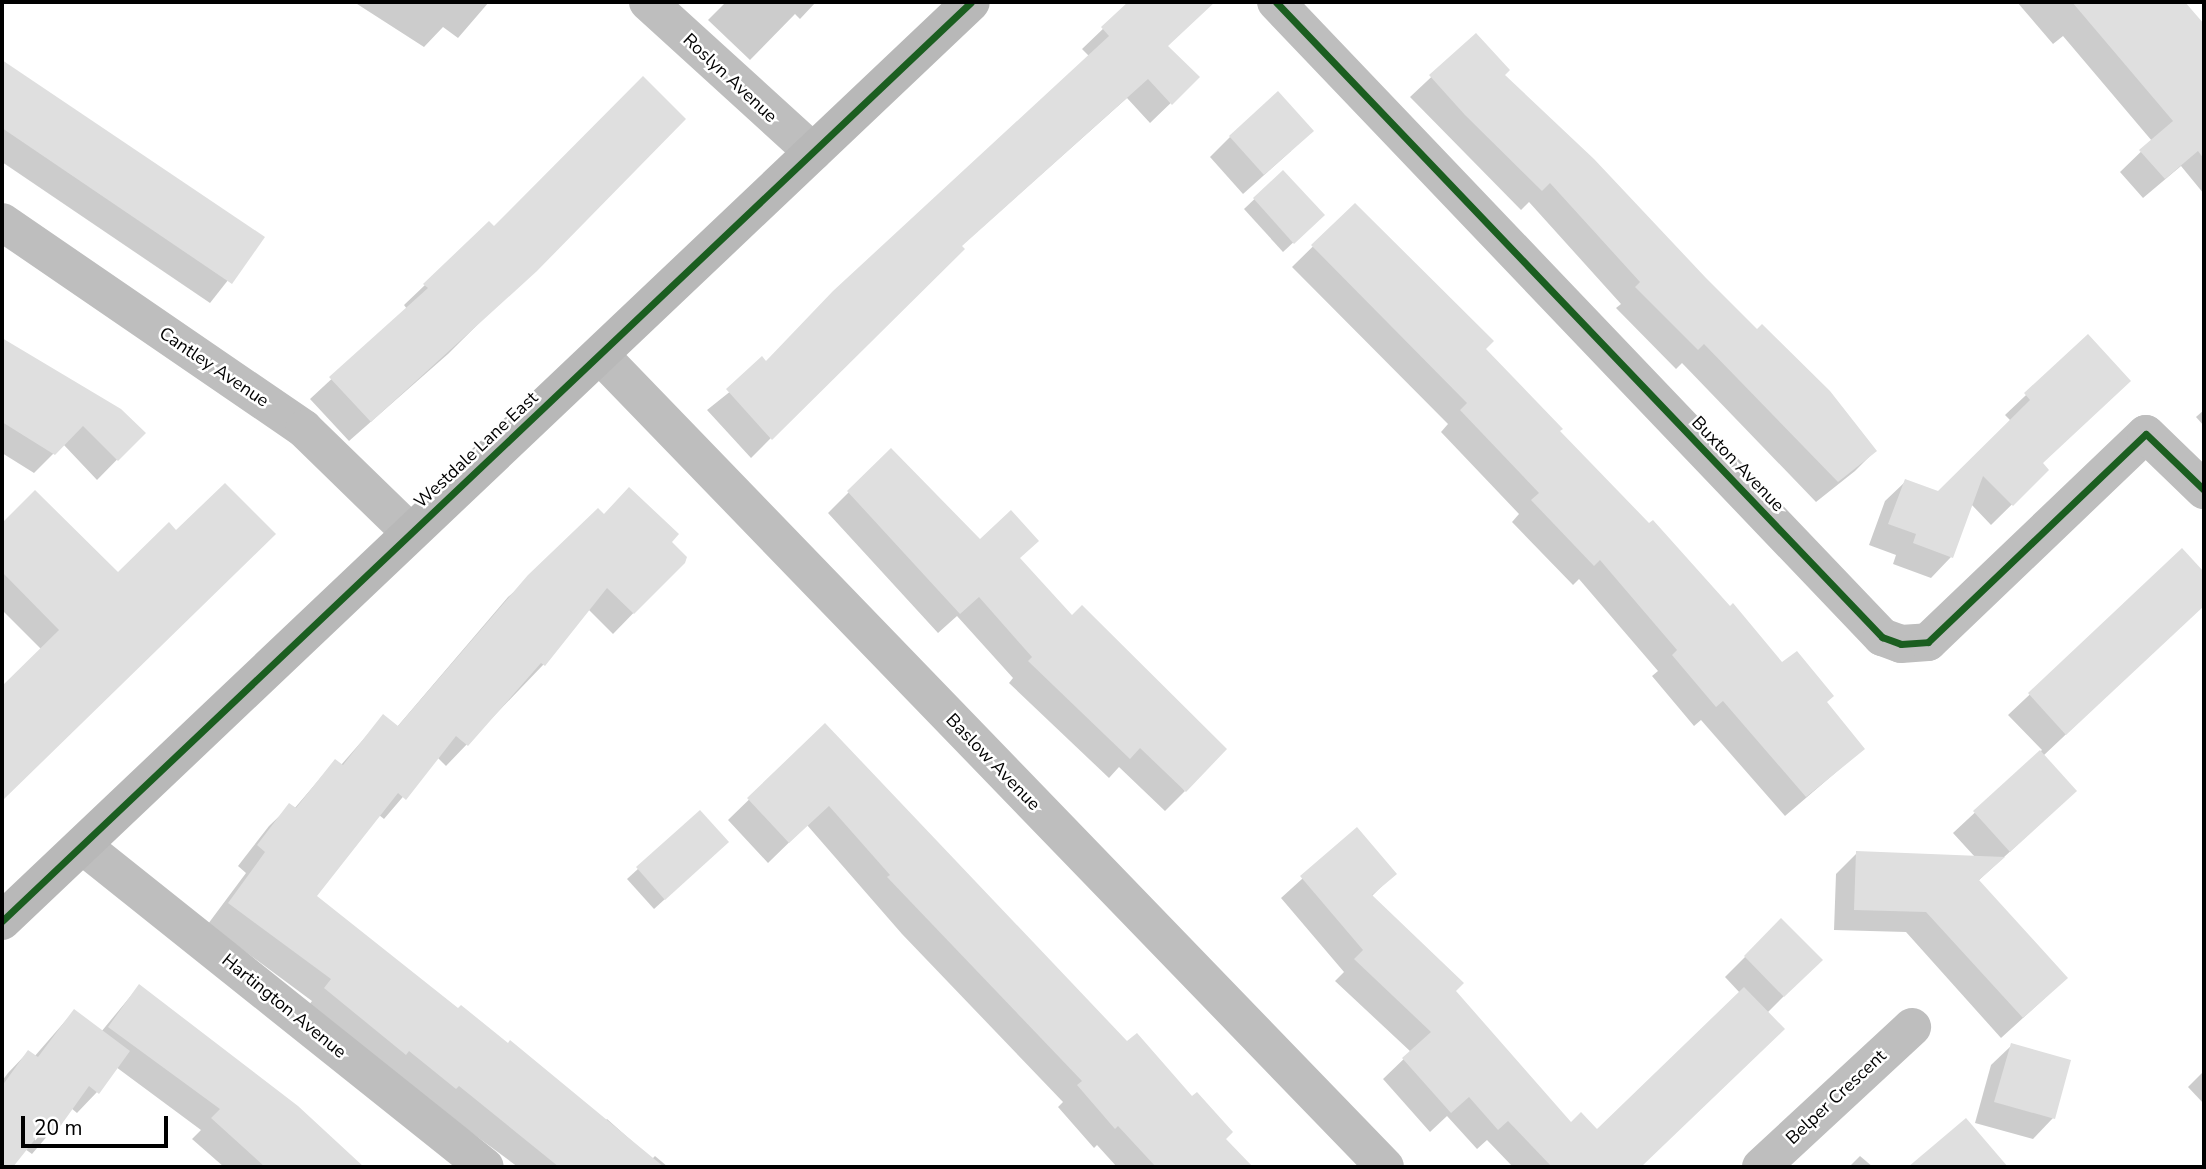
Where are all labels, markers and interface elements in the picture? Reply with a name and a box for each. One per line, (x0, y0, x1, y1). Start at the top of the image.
street label: Roslyn Avenue (678, 29, 782, 127)
street label: Cantley Avenue (155, 322, 273, 412)
street label: Westdale Lane East (410, 387, 542, 513)
street label: Buxton Avenue (1687, 412, 1789, 516)
street label: Baslow Avenue (941, 709, 1045, 815)
street label: Hartington Avenue (217, 949, 351, 1063)
street label: Belper Crescent (1781, 1045, 1891, 1149)
scale bar (24, 1102, 172, 1146)
text: 20 m (34, 1114, 83, 1142)

